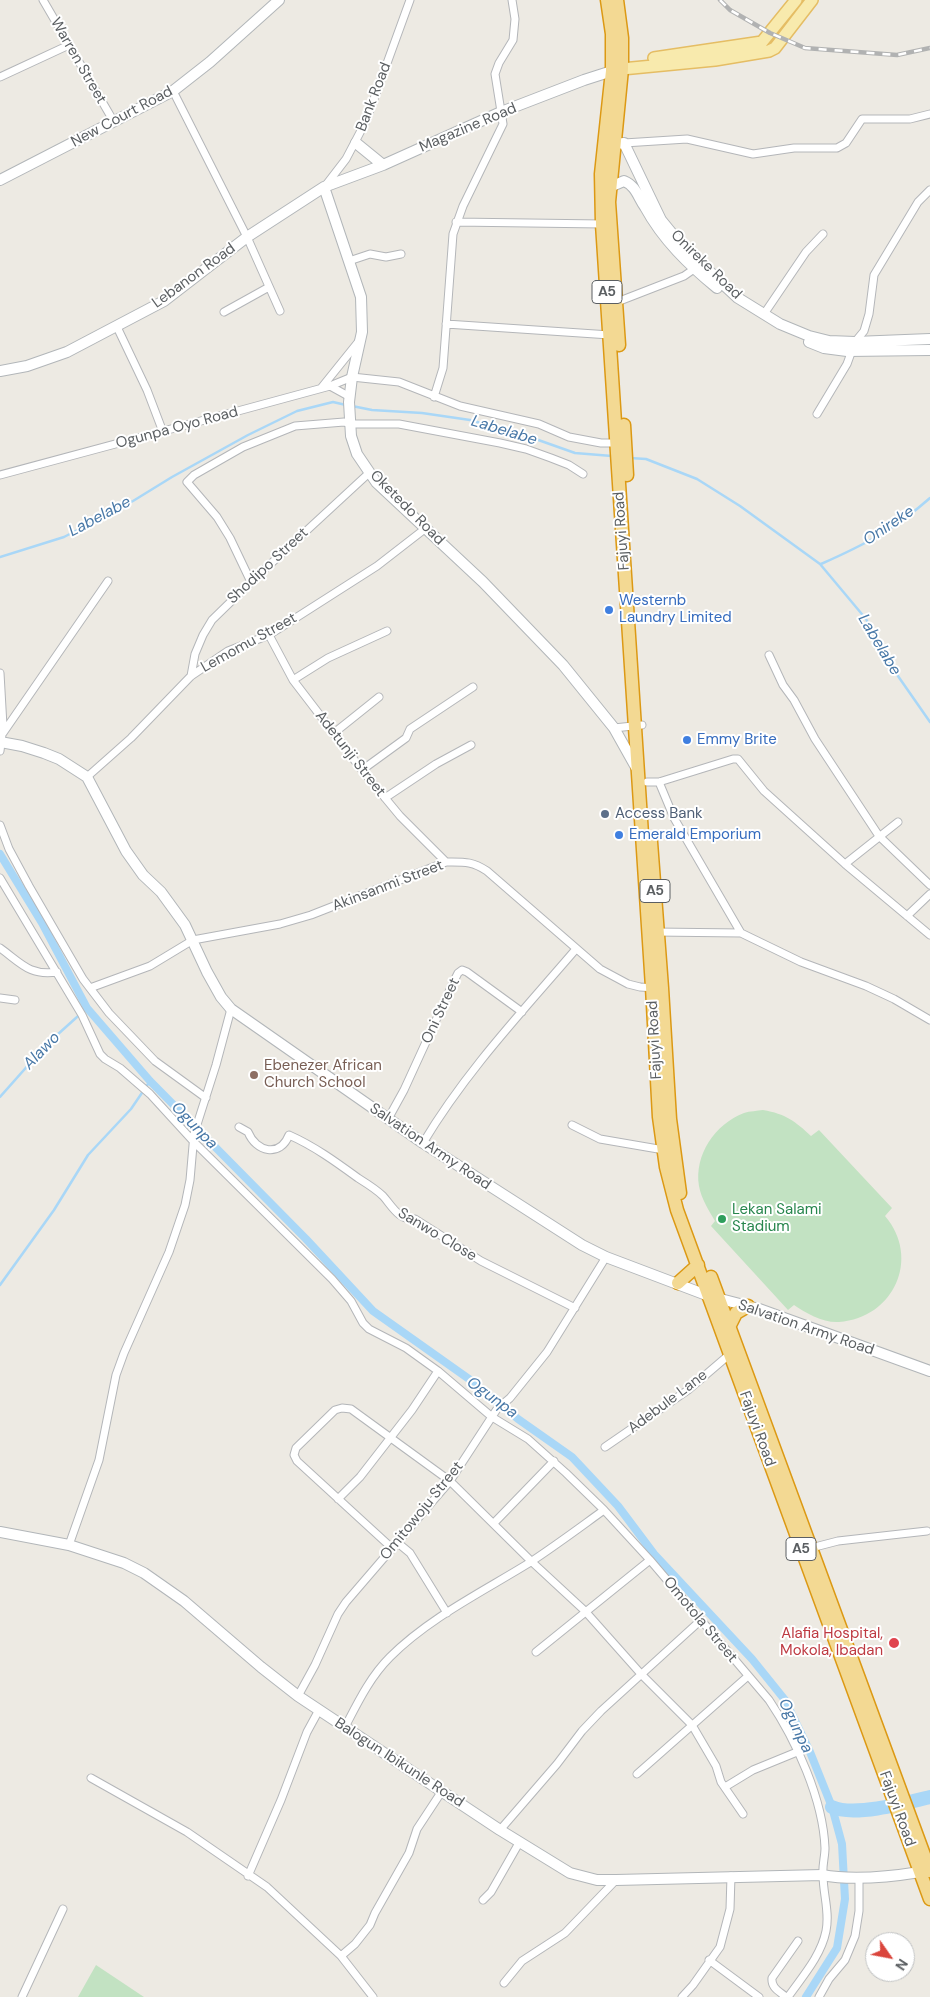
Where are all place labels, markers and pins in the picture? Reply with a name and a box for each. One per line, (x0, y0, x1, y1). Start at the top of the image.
place label: Westernb Laundry Limited (619, 592, 732, 627)
marker: Westernb Laundry Limited (603, 604, 615, 616)
place label: Emmy Brite (697, 731, 777, 749)
marker: Emmy Brite (681, 734, 693, 746)
place label: Access Bank (615, 805, 703, 823)
marker: Access Bank (599, 808, 611, 820)
place label: Emerald Emporium (629, 826, 761, 844)
marker: Emerald Emporium (613, 829, 625, 841)
place label: Ebenezer African Church School (264, 1057, 382, 1092)
marker: Ebenezer African Church School (248, 1069, 260, 1081)
place label: Lekan Salami Stadium (732, 1201, 822, 1236)
marker: Lekan Salami Stadium (716, 1213, 728, 1225)
place label: Alafia Hospital, Mokola, Ibadan (780, 1625, 883, 1660)
marker: Alafia Hospital, Mokola, Ibadan (887, 1636, 901, 1650)

